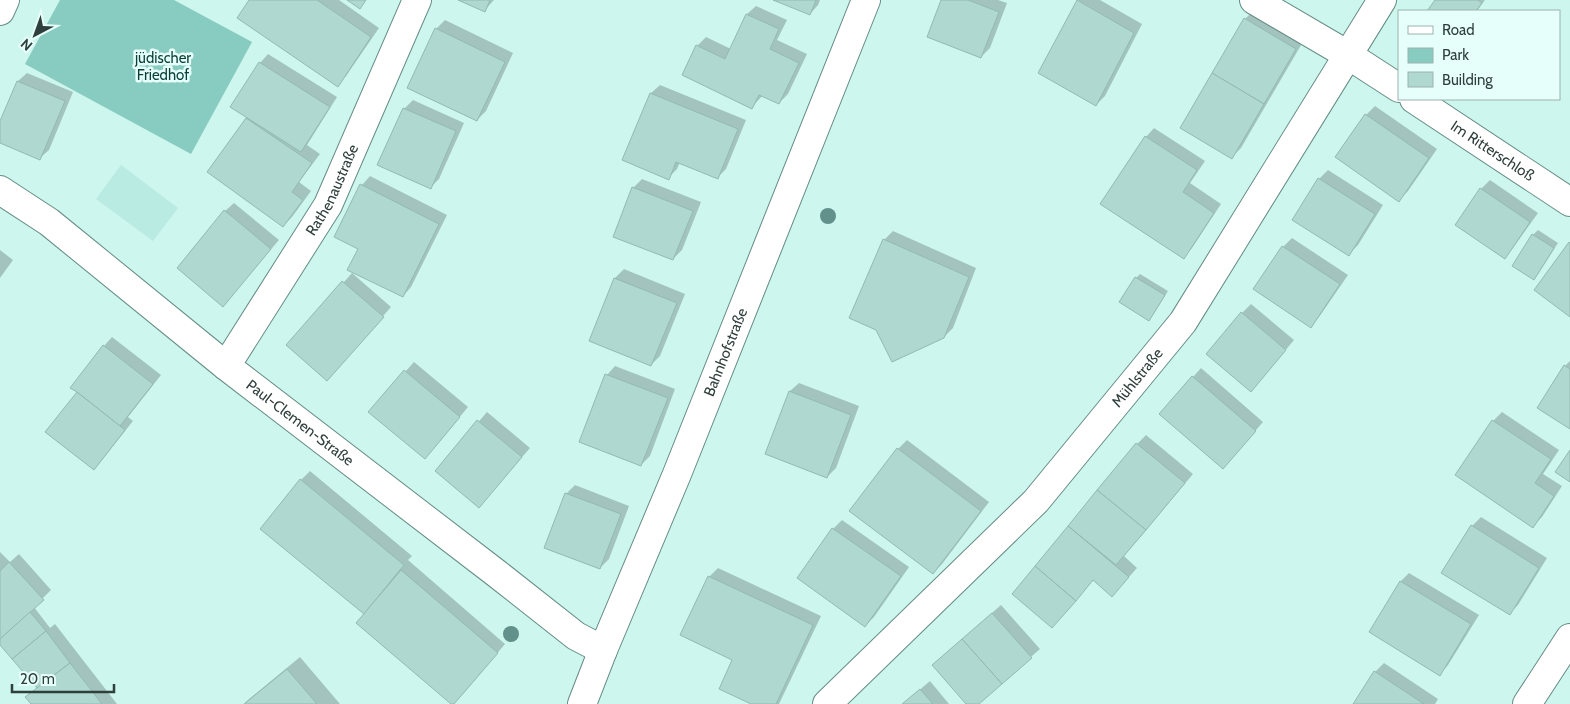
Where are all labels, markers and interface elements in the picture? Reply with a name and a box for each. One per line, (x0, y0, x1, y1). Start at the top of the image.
north arrow (10, 10, 60, 60)
legend (1398, 10, 1560, 100)
text: Road (1442, 21, 1475, 39)
text: N (17, 35, 36, 55)
text: Park (1442, 46, 1469, 64)
park label: jüdischer Friedhof (134, 49, 191, 84)
text: Building (1442, 71, 1493, 89)
street label: Im Ritterschloß (1447, 117, 1538, 185)
street label: Rathenaustraße (302, 141, 362, 239)
street label: Bahnhofstraße (700, 305, 751, 399)
street label: Mühlstraße (1108, 344, 1167, 411)
street label: Paul-Clemen-Straße (243, 376, 358, 470)
scale bar (12, 662, 115, 694)
text: 20 m (20, 670, 55, 688)

